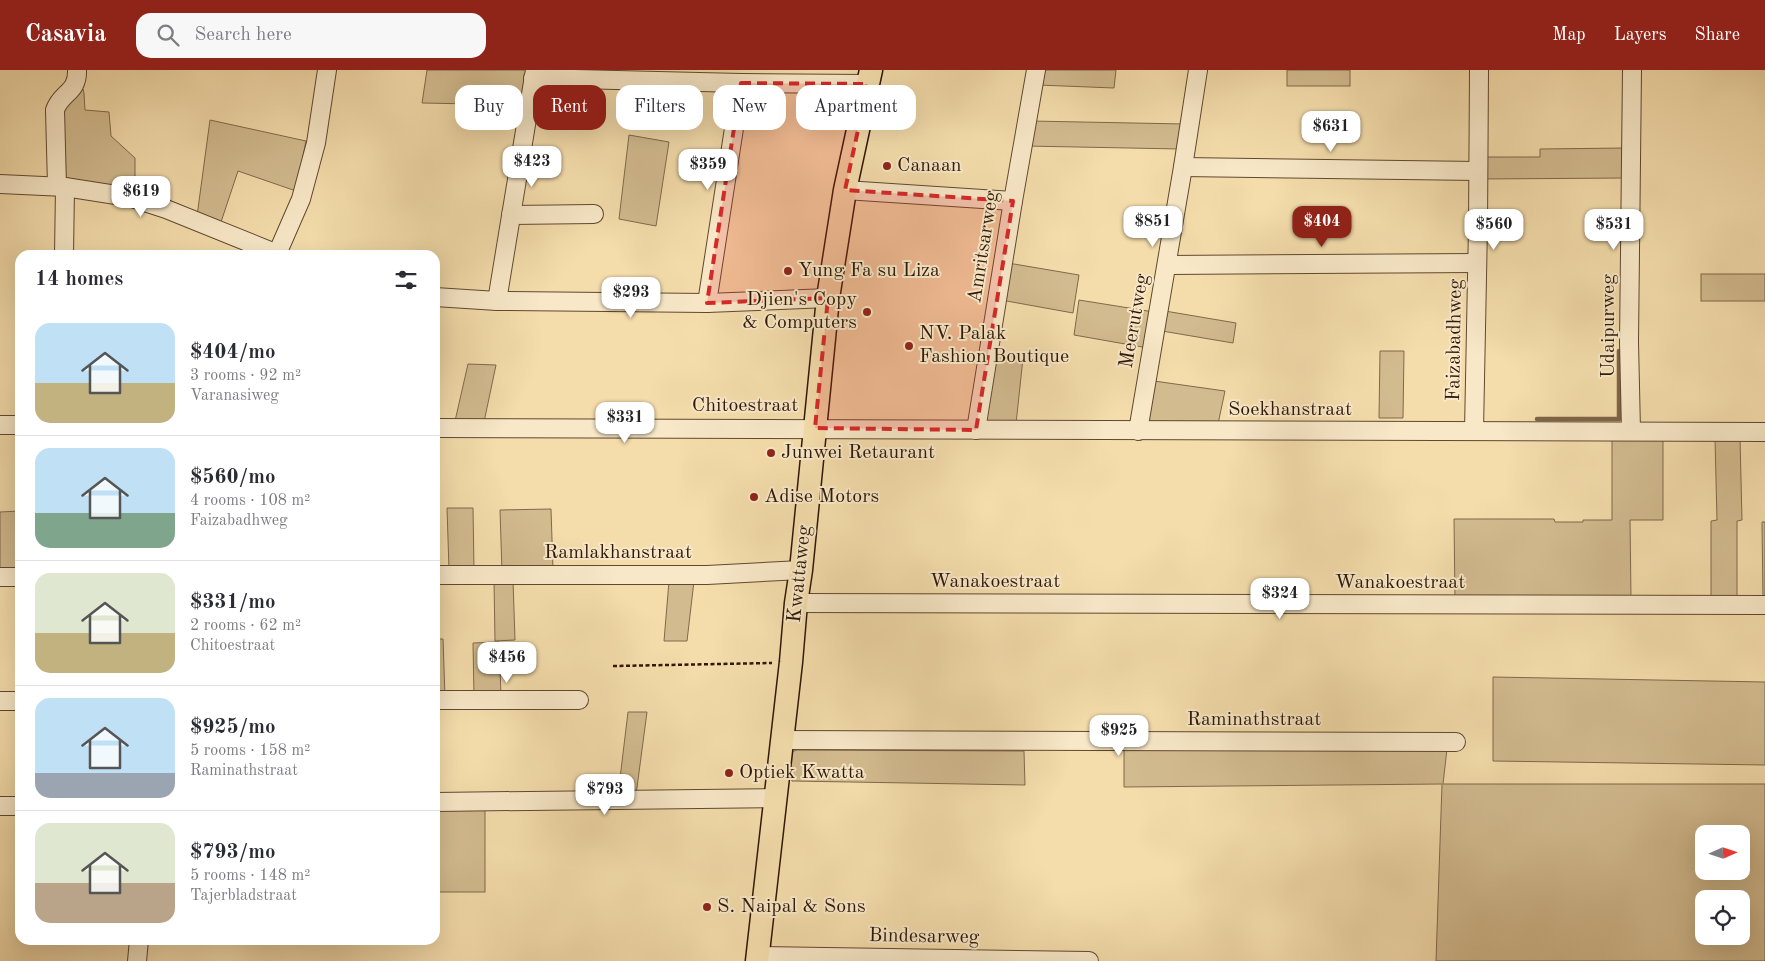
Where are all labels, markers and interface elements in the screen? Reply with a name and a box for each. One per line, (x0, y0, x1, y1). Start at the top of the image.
search box (136, 13, 486, 58)
icon: search (154, 21, 182, 49)
text: Casavia (25, 23, 106, 47)
text: Search here (194, 26, 292, 45)
text: Map (1552, 26, 1586, 44)
text: Layers (1614, 26, 1666, 44)
text: Share (1694, 26, 1740, 44)
chip: Buy (455, 85, 523, 130)
chip: Rent (533, 85, 606, 130)
chip: Filters (616, 85, 703, 130)
chip: New (713, 85, 786, 130)
chip: Apartment (796, 85, 916, 130)
pin: $631 (1301, 111, 1361, 153)
text: $631 (1312, 119, 1350, 135)
pin: $423 (502, 146, 562, 188)
pin: $359 (678, 148, 738, 191)
text: $423 (513, 154, 551, 170)
place label: Canaan (897, 156, 962, 176)
text: $359 (689, 157, 727, 173)
marker: Canaan (881, 160, 893, 172)
pin: $619 (111, 176, 171, 218)
text: $619 (122, 184, 160, 200)
street label: Amritsarweg (965, 189, 1003, 304)
pin: $851 (1123, 206, 1183, 248)
pin: $404 (1292, 206, 1352, 248)
pin: $560 (1464, 208, 1524, 251)
pin: $531 (1584, 208, 1644, 251)
text: $851 (1134, 214, 1172, 230)
text: $404 (1303, 214, 1341, 230)
text: $560 (1475, 217, 1513, 233)
text: $531 (1595, 217, 1633, 233)
place label: Yung Fa su Liza (798, 261, 940, 281)
marker: Yung Fa su Liza (782, 265, 794, 277)
icon: filters (392, 266, 420, 294)
text: 14 homes (35, 269, 123, 290)
street label: Meerutweg (1117, 272, 1153, 370)
street label: Udaipurweg (1599, 274, 1619, 378)
pin: $293 (601, 276, 661, 319)
street label: Faizabadhweg (1444, 279, 1466, 401)
text: $293 (612, 285, 650, 301)
place label: Djien's Copy & Computers (742, 290, 857, 333)
marker: Djien's Copy & Computers (861, 306, 873, 318)
place label: NV. Palak Fashion Boutique (919, 324, 1069, 367)
marker: NV. Palak Fashion Boutique (903, 340, 915, 352)
text: $404/mo (190, 342, 276, 363)
icon: home (75, 343, 135, 403)
text: 3 rooms · 92 m² (190, 368, 301, 384)
text: Varanasiweg (190, 388, 279, 404)
street label: Chitoestraat (692, 396, 798, 416)
street label: Soekhanstraat (1228, 400, 1352, 420)
pin: $331 (595, 402, 655, 444)
text: $331 (606, 410, 644, 426)
place label: Junwei Retaurant (781, 443, 935, 463)
marker: Junwei Retaurant (765, 447, 777, 459)
text: $560/mo (190, 467, 276, 488)
icon: home (75, 468, 135, 528)
place label: Adise Motors (764, 487, 879, 507)
marker: Adise Motors (748, 491, 760, 503)
text: 4 rooms · 108 m² (190, 493, 310, 509)
text: Faizabadhweg (190, 513, 288, 529)
street label: Kwattaweg (785, 524, 815, 624)
street label: Ramlakhanstraat (544, 543, 692, 563)
street label: Wanakoestraat (930, 572, 1060, 592)
street label: Wanakoestraat (1335, 573, 1465, 593)
pin: $324 (1250, 578, 1310, 620)
text: $324 (1261, 586, 1299, 602)
text: $331/mo (190, 592, 276, 613)
icon: home (75, 593, 135, 653)
text: 2 rooms · 62 m² (190, 618, 301, 634)
text: Chitoestraat (190, 638, 275, 654)
pin: $456 (477, 642, 537, 684)
text: $456 (488, 650, 526, 666)
street label: Raminathstraat (1187, 710, 1321, 730)
pin: $925 (1089, 714, 1149, 757)
text: $925/mo (190, 717, 276, 738)
icon: home (75, 718, 135, 778)
text: $925 (1100, 723, 1138, 739)
text: 5 rooms · 158 m² (190, 743, 310, 759)
text: Raminathstraat (190, 763, 298, 779)
place label: Optiek Kwatta (739, 763, 865, 783)
marker: Optiek Kwatta (723, 767, 735, 779)
pin: $793 (575, 774, 635, 816)
text: $793 (586, 782, 624, 798)
north arrow (1695, 825, 1750, 880)
map controls (1695, 825, 1750, 945)
text: $793/mo (190, 842, 276, 863)
icon: home (75, 843, 135, 903)
text: 5 rooms · 148 m² (190, 868, 310, 884)
text: Tajerbladstraat (190, 888, 297, 904)
button: locate (1695, 890, 1750, 945)
place label: S. Naipal & Sons (717, 897, 866, 917)
marker: S. Naipal & Sons (701, 901, 713, 913)
street label: Bindesarweg (868, 926, 980, 948)

